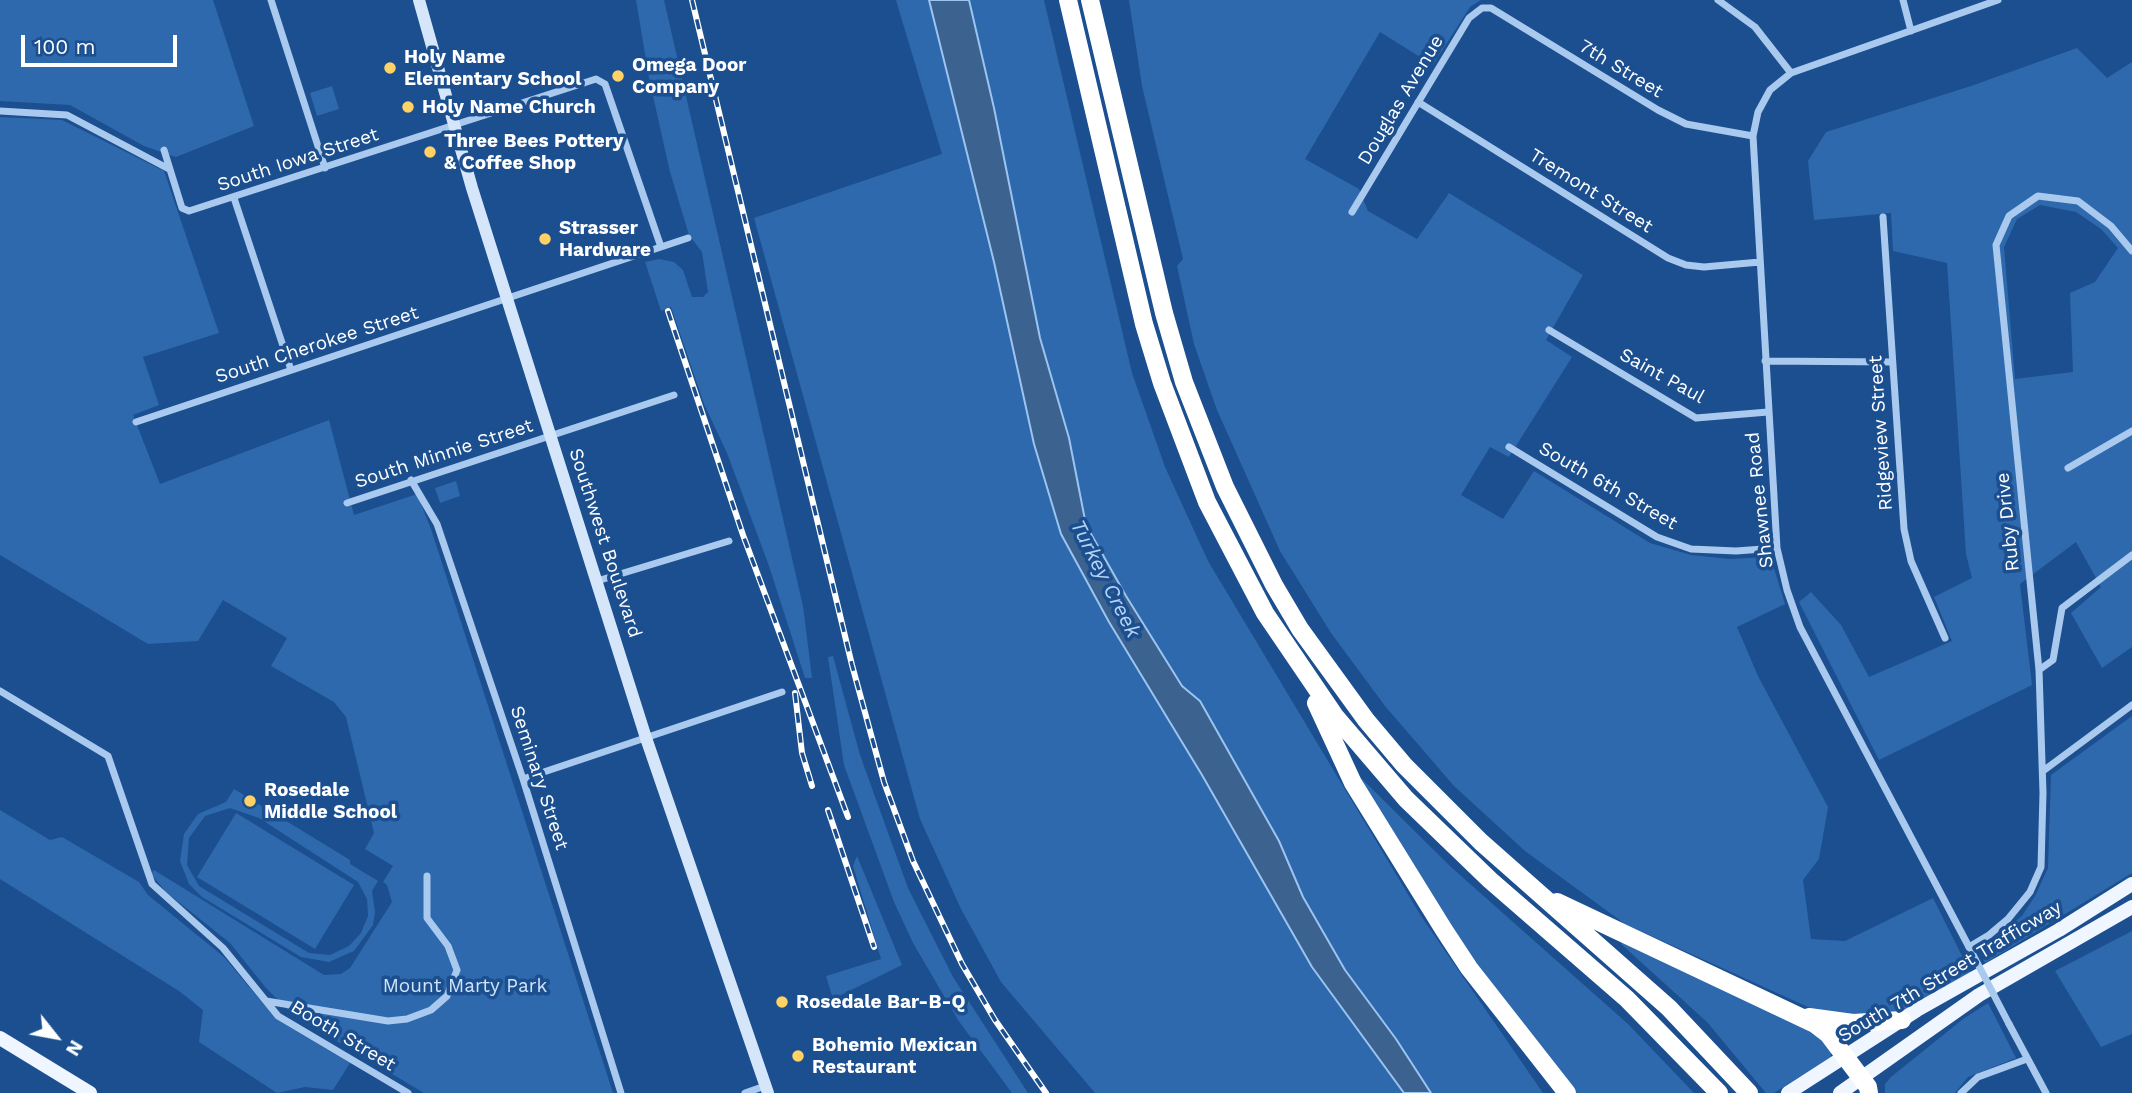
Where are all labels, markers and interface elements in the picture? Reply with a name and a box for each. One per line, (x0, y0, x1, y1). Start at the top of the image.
scale bar (24, 21, 180, 65)
street label: Douglas Avenue (1353, 31, 1449, 169)
text: 100 m (34, 34, 96, 59)
street label: 7th Street (1575, 35, 1667, 103)
place label: Holy Name Elementary School (404, 46, 581, 90)
place label: Omega Door Company (632, 54, 746, 98)
marker: Holy Name Elementary School (382, 60, 398, 76)
marker: Omega Door Company (610, 68, 626, 84)
place label: Holy Name Church (422, 96, 596, 118)
marker: Holy Name Church (400, 99, 416, 115)
street label: South Iowa Street (215, 123, 381, 197)
place label: Three Bees Pottery & Coffee Shop (444, 130, 624, 174)
marker: Three Bees Pottery & Coffee Shop (422, 144, 438, 160)
street label: Tremont Street (1525, 144, 1657, 238)
place label: Strasser Hardware (559, 217, 651, 261)
marker: Strasser Hardware (537, 231, 553, 247)
street label: South Cherokee Street (213, 301, 421, 389)
street label: Saint Paul (1615, 343, 1709, 409)
street label: Ridgeview Street (1864, 355, 1898, 511)
street label: South Minnie Street (352, 414, 536, 494)
street label: Shawnee Road (1742, 431, 1778, 569)
street label: South 6th Street (1535, 437, 1681, 535)
street label: Southwest Boulevard (564, 445, 646, 641)
street label: Ruby Drive (1991, 471, 2025, 573)
water label: Turkey Creek (1064, 516, 1146, 642)
street label: Seminary Street (505, 703, 573, 853)
place label: Rosedale Middle School (264, 779, 397, 823)
marker: Rosedale Middle School (242, 793, 258, 809)
street label: South 7th Street Trafficway (1834, 896, 2066, 1048)
park label: Mount Marty Park (383, 975, 547, 997)
place label: Rosedale Bar-B-Q (796, 991, 965, 1013)
marker: Rosedale Bar-B-Q (774, 994, 790, 1010)
street label: Booth Street (286, 996, 400, 1076)
north arrow (21, 1002, 91, 1072)
place label: Bohemio Mexican Restaurant (812, 1034, 977, 1078)
text: N (61, 1036, 88, 1060)
marker: Bohemio Mexican Restaurant (790, 1048, 806, 1064)

